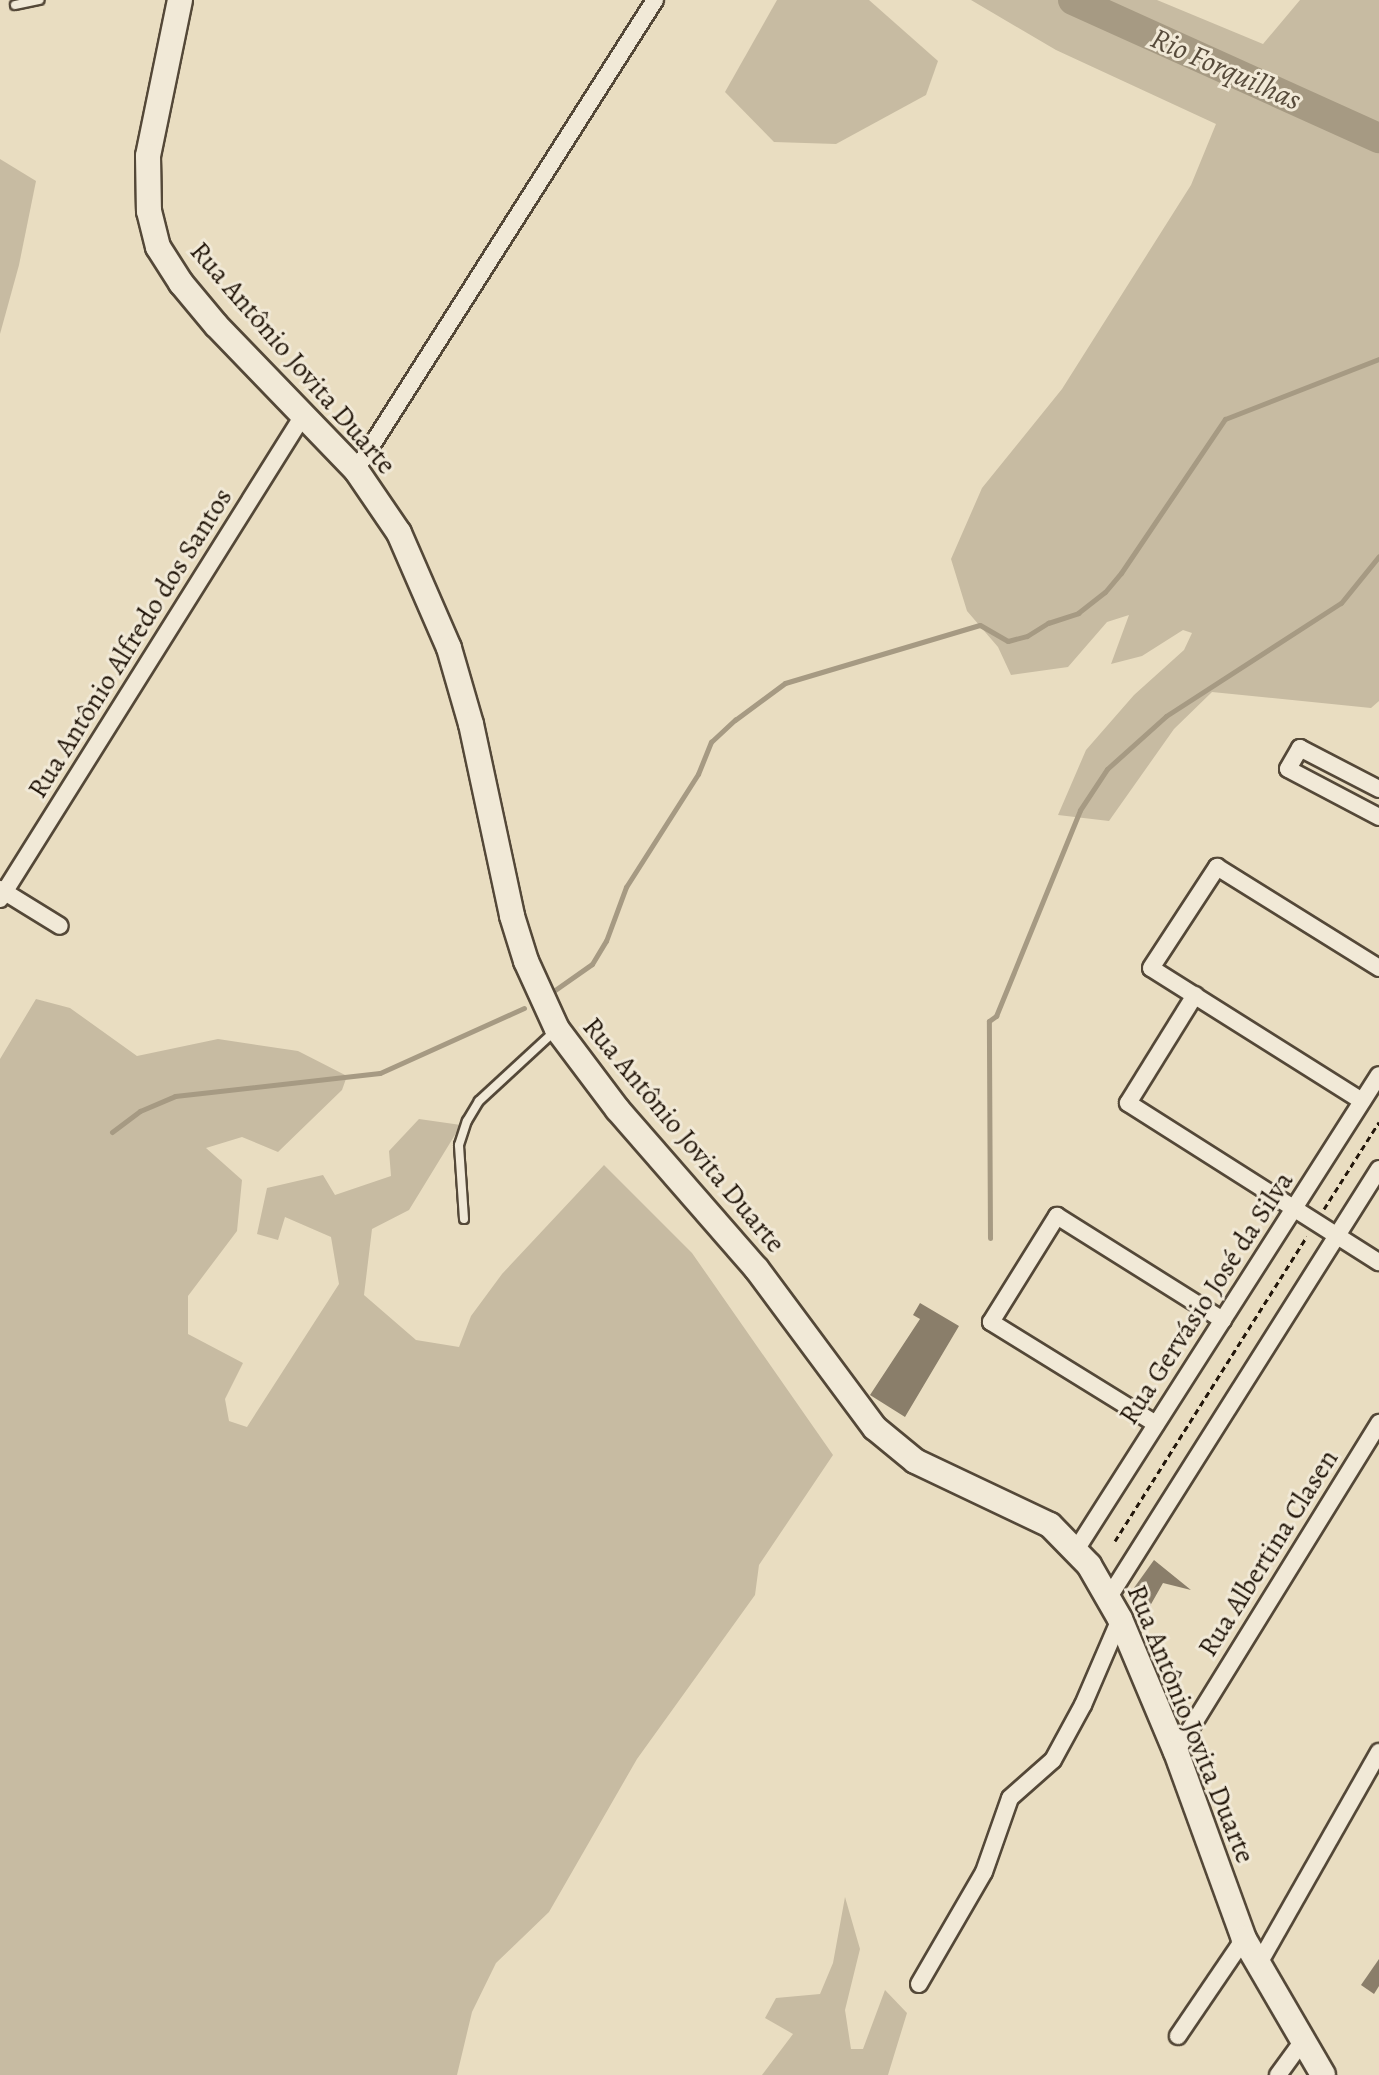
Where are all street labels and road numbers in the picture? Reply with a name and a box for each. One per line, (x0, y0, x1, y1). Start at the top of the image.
street label: Rua Antônio Jovita Duarte (183, 235, 403, 481)
street label: Rua Antônio Alfredo dos Santos (21, 482, 239, 804)
street label: Rua Antônio Jovita Duarte (576, 1010, 792, 1260)
street label: Rua Gervásio José da Silva (1112, 1165, 1300, 1431)
street label: Rua Albertina Clasen (1191, 1443, 1345, 1663)
street label: Rua Antônio Jovita Duarte (1120, 1580, 1262, 1868)

